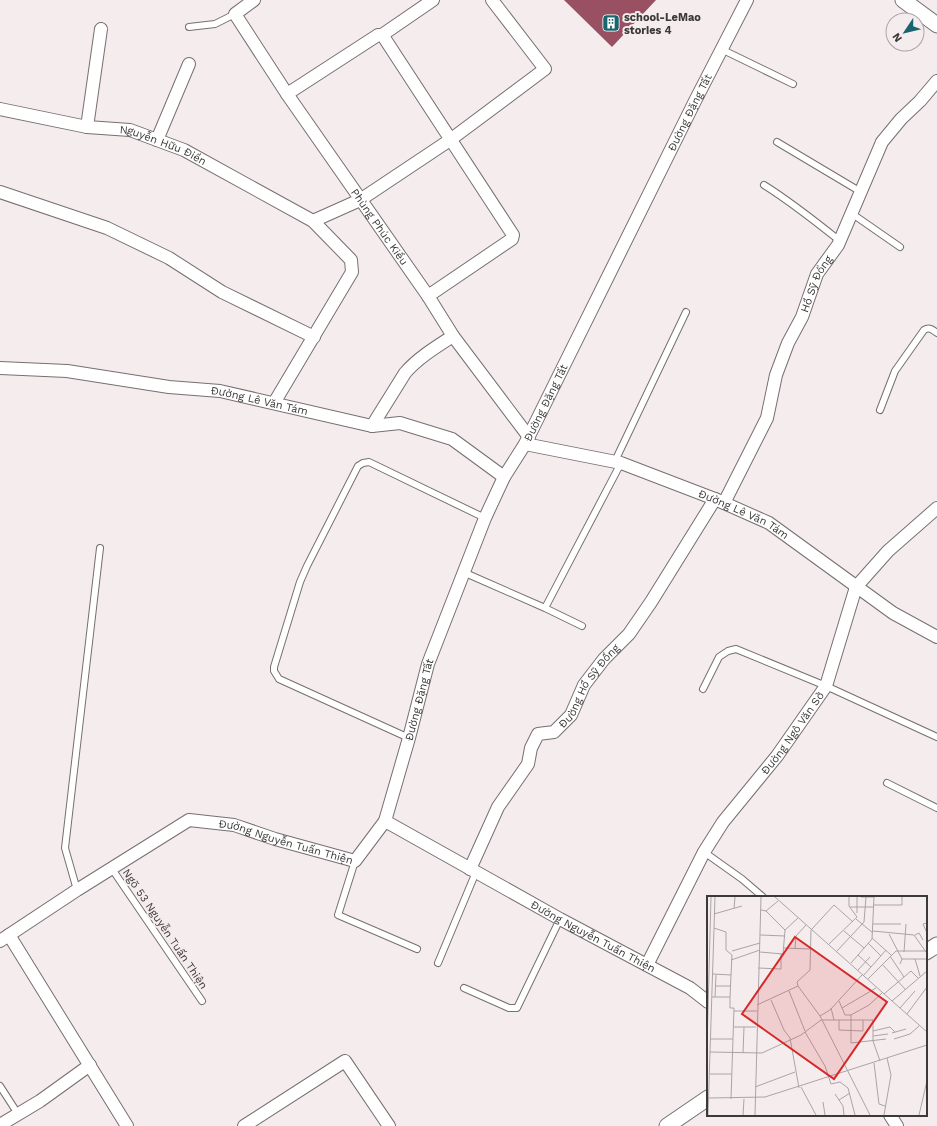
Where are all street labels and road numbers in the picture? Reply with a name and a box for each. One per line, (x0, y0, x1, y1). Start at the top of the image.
street label: Đường Đặng Tất (665, 71, 715, 153)
street label: Nguyễn Hữu Điền (119, 123, 209, 168)
street label: Phùng Phúc Kiều (349, 186, 411, 268)
street label: Hồ Sỹ Đồng (798, 253, 835, 314)
street label: Đường Đặng Tất (521, 361, 570, 443)
street label: Đường Lê Văn Tám (210, 384, 309, 418)
street label: Đường Lê Văn Tám (697, 487, 791, 542)
street label: Đường Hồ Sỹ Đồng (556, 641, 622, 730)
street label: Đường Đặng Tất (402, 656, 436, 742)
street label: Đường Ngô Văn Sở (758, 689, 826, 777)
street label: Đường Nguyễn Tuấn Thiện (218, 817, 355, 867)
street label: Ngõ 53 Nguyễn Tuấn Thiện (120, 866, 211, 992)
street label: Đường Nguyễn Tuấn Thiện (529, 898, 658, 975)

